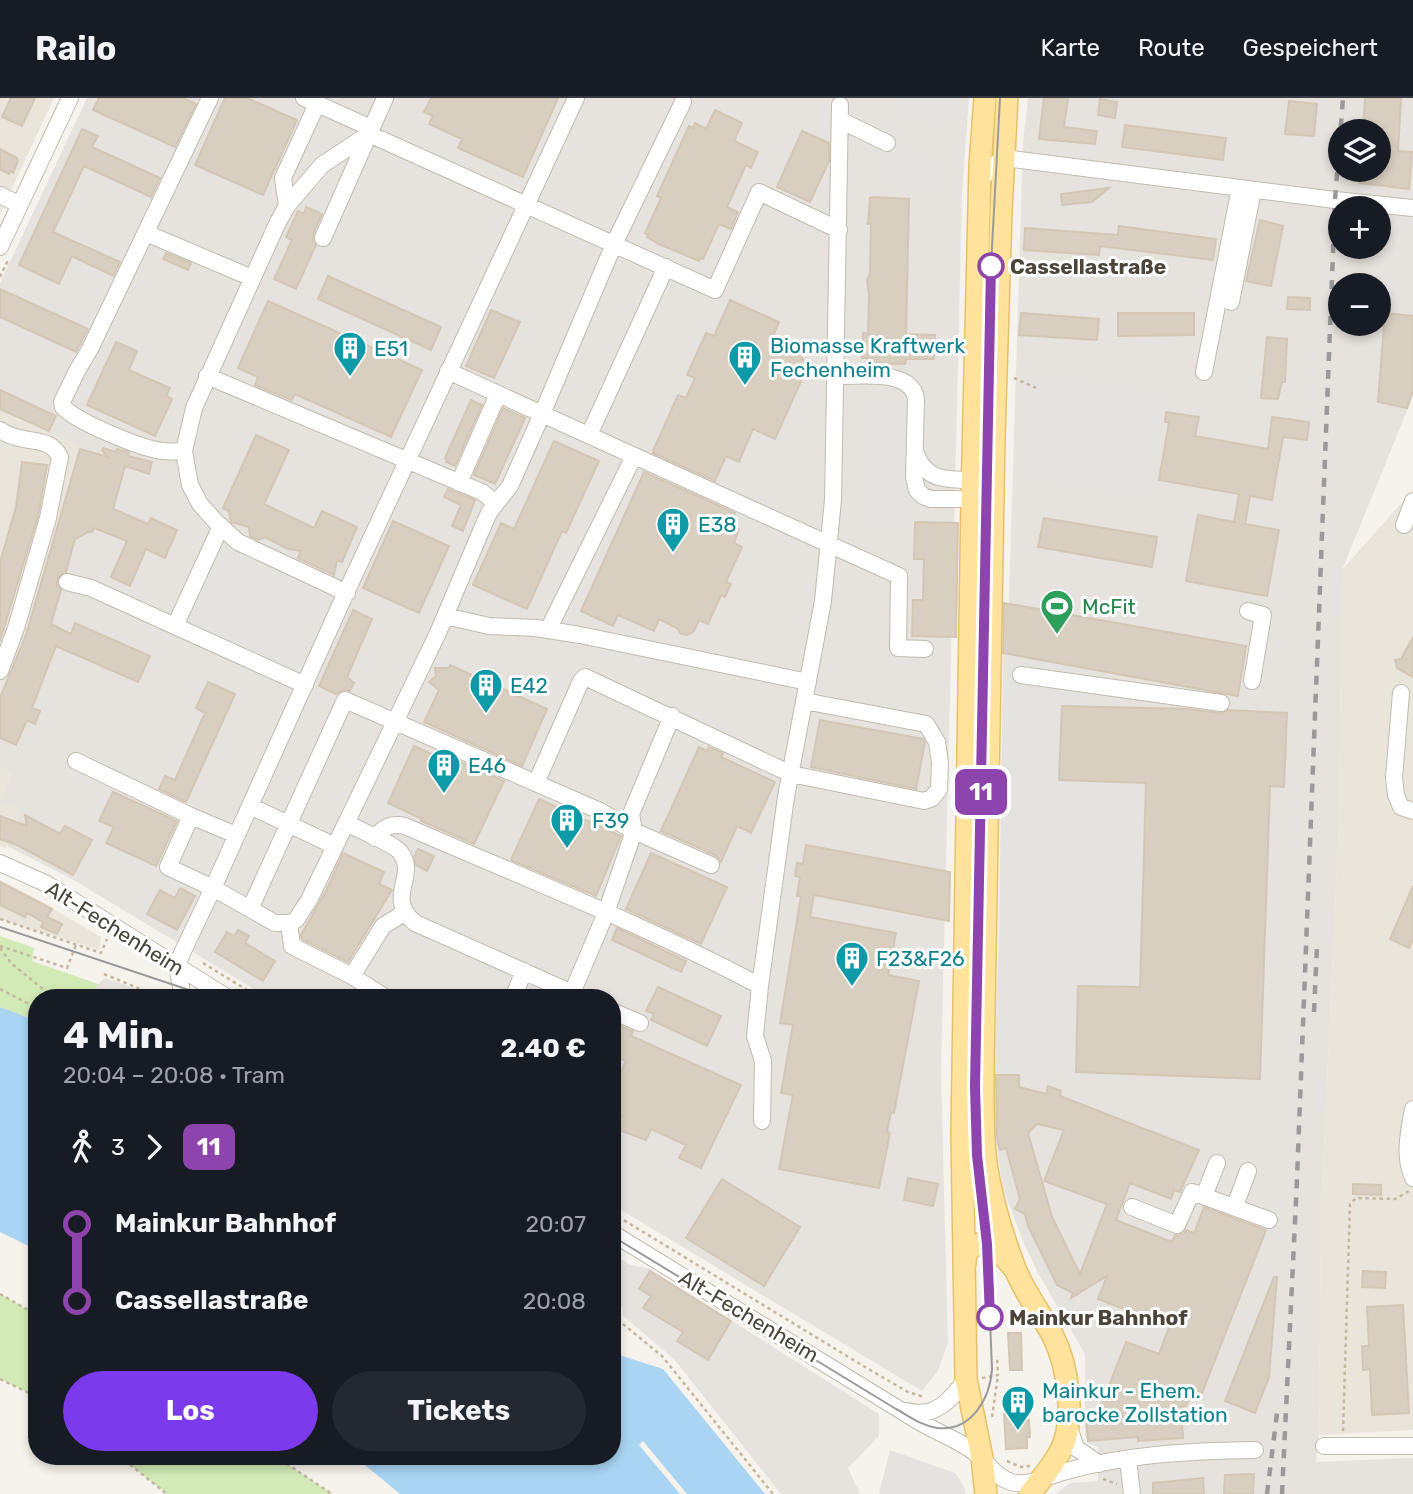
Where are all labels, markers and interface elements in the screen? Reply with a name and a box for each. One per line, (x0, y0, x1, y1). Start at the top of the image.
text: Railo (35, 29, 116, 68)
text: Karte (1041, 34, 1100, 62)
text: Route (1138, 34, 1205, 62)
text: Gespeichert (1243, 34, 1378, 62)
map controls (1328, 119, 1391, 336)
button: layers (1328, 119, 1391, 182)
button: + (1328, 196, 1391, 259)
marker: Cassellastraße (978, 253, 1004, 279)
place label: Cassellastraße (1010, 254, 1166, 279)
button: − (1328, 273, 1391, 336)
building icon: E51 (331, 329, 369, 378)
place label: Biomasse Kraftwerk Fechenheim (770, 333, 965, 382)
place label: E51 (374, 336, 408, 361)
building icon: Biomasse Kraftwerk Fechenheim (726, 338, 764, 387)
building icon: E38 (654, 505, 692, 554)
place label: E38 (698, 512, 737, 537)
sports icon: McFit (1038, 587, 1076, 636)
place label: McFit (1082, 594, 1136, 619)
building icon: E42 (467, 666, 505, 715)
place label: E42 (510, 673, 548, 698)
building icon: E46 (425, 746, 463, 795)
place label: E46 (468, 753, 506, 778)
line badge: 11 (950, 769, 1012, 815)
text: 11 (969, 778, 993, 806)
building icon: F39 (548, 801, 586, 850)
place label: F39 (592, 808, 629, 833)
street label: Alt-Fechenheim (41, 875, 189, 981)
building icon: F23&F26 (833, 939, 871, 988)
place label: F23&F26 (876, 946, 965, 971)
text: 4 Min. (63, 1012, 175, 1058)
text: 2.40 € (501, 1033, 586, 1064)
text: 20:04 – 20:08 · Tram (63, 1061, 285, 1089)
icon: walk (63, 1128, 101, 1166)
icon: forward (135, 1128, 173, 1166)
text: 3 (111, 1133, 125, 1161)
text: 11 (197, 1133, 221, 1161)
text: Mainkur Bahnhof (115, 1208, 336, 1239)
text: 20:07 (526, 1210, 586, 1238)
street label: Alt-Fechenheim (675, 1265, 823, 1367)
text: Cassellastraße (115, 1285, 308, 1316)
text: 20:08 (523, 1287, 586, 1315)
marker: Mainkur Bahnhof (977, 1304, 1003, 1330)
place label: Mainkur Bahnhof (1009, 1305, 1188, 1330)
button: Los (63, 1371, 318, 1451)
button: Tickets (332, 1371, 586, 1451)
place label: Mainkur - Ehem. barocke Zollstation (1042, 1378, 1228, 1427)
building icon: Mainkur - Ehem. barocke Zollstation (999, 1383, 1037, 1432)

